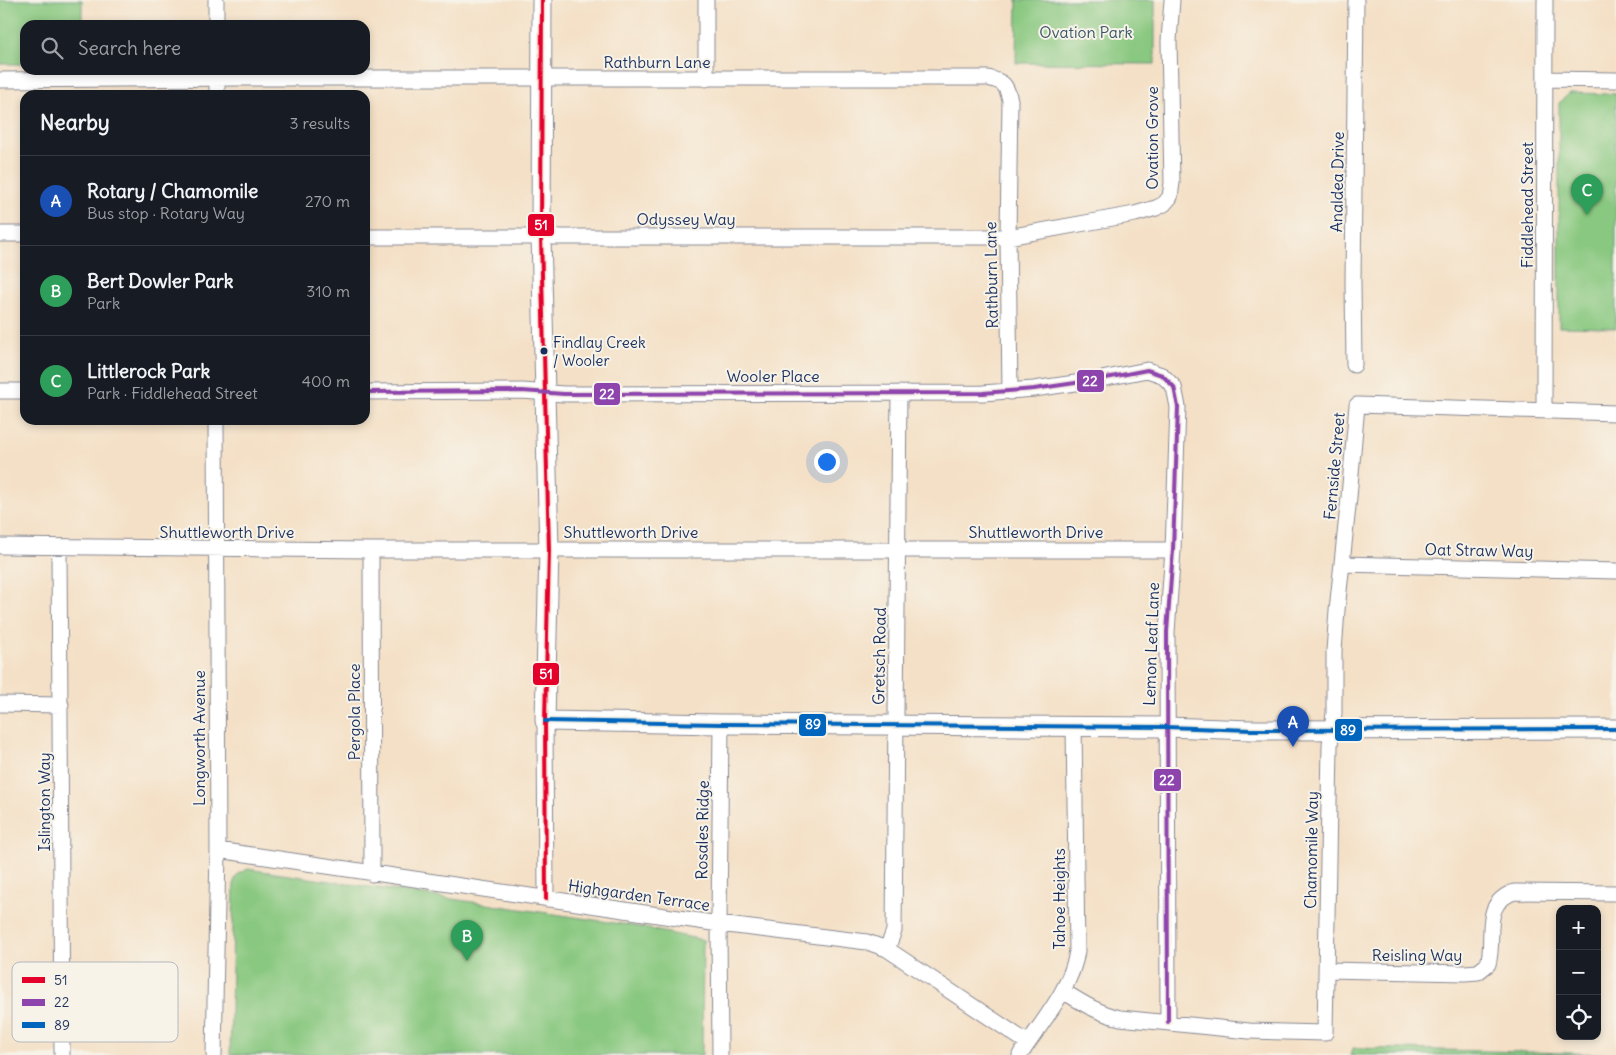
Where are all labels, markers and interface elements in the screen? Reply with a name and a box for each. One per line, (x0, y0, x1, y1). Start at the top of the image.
search box (20, 20, 370, 75)
park label: Ovation Park (1039, 22, 1133, 42)
icon: search (38, 34, 66, 62)
text: Search here (78, 36, 181, 60)
street label: Rathburn Lane (603, 52, 711, 72)
street label: Ovation Grove (1142, 86, 1162, 190)
text: Nearby (40, 109, 110, 136)
text: 3 results (290, 113, 350, 133)
street label: Analdea Drive (1326, 131, 1348, 233)
street label: Fiddlehead Street (1517, 141, 1537, 268)
pin: C (1571, 174, 1603, 215)
text: Rotary / Chamomile (87, 179, 258, 203)
text: A (51, 191, 61, 211)
text: 270 m (305, 191, 350, 211)
text: Bus stop · Rotary Way (87, 203, 245, 223)
street label: Odyssey Way (636, 209, 736, 229)
line badge: 51 (527, 213, 555, 237)
text: 51 (534, 216, 548, 234)
street label: Rathburn Lane (980, 221, 1002, 329)
text: Bert Dowler Park (87, 269, 233, 293)
text: B (51, 281, 61, 301)
text: 310 m (306, 281, 350, 301)
text: Park (87, 293, 120, 313)
place label: Findlay Creek / Wooler (553, 333, 646, 370)
marker: Findlay Creek / Wooler (539, 346, 549, 356)
text: Littlerock Park (87, 359, 210, 383)
street label: Wooler Place (726, 366, 820, 386)
line badge: 22 (1076, 369, 1105, 393)
text: C (51, 371, 61, 391)
text: 400 m (302, 371, 350, 391)
text: 22 (1082, 372, 1098, 390)
line badge: 22 (593, 382, 621, 406)
text: Park · Fiddlehead Street (87, 383, 258, 403)
text: 22 (599, 385, 615, 403)
street label: Fernside Street (1319, 411, 1349, 521)
your location (814, 449, 840, 475)
street label: Shuttleworth Drive (160, 522, 294, 542)
street label: Shuttleworth Drive (564, 522, 698, 542)
street label: Shuttleworth Drive (969, 522, 1103, 542)
street label: Oat Straw Way (1424, 539, 1534, 561)
street label: Lemon Leaf Lane (1139, 582, 1163, 706)
street label: Gretsch Road (868, 607, 890, 705)
line badge: 51 (532, 662, 560, 686)
street label: Pergola Place (344, 663, 364, 761)
text: 51 (539, 665, 553, 683)
street label: Longworth Avenue (189, 670, 209, 806)
pin: A (1277, 706, 1309, 747)
line badge: 89 (798, 713, 827, 737)
text: 89 (805, 715, 821, 733)
line badge: 89 (1334, 718, 1363, 742)
text: 89 (1340, 721, 1356, 739)
street label: Islington Way (34, 752, 54, 852)
line badge: 22 (1153, 768, 1182, 792)
text: 22 (1159, 771, 1175, 789)
street label: Rosales Ridge (691, 780, 713, 880)
street label: Chamomile Way (1300, 791, 1322, 909)
street label: Tahoe Heights (1049, 848, 1069, 950)
street label: Highgarden Terrace (567, 875, 711, 915)
map controls (1556, 905, 1601, 1040)
button: + (1556, 905, 1601, 950)
pin: B (451, 920, 483, 961)
street label: Reisling Way (1372, 945, 1462, 965)
button: − (1556, 950, 1601, 995)
legend (12, 962, 178, 1042)
text: 51 (54, 971, 68, 989)
text: 22 (54, 993, 70, 1011)
button: locate (1556, 995, 1601, 1040)
text: 89 (54, 1016, 70, 1034)

